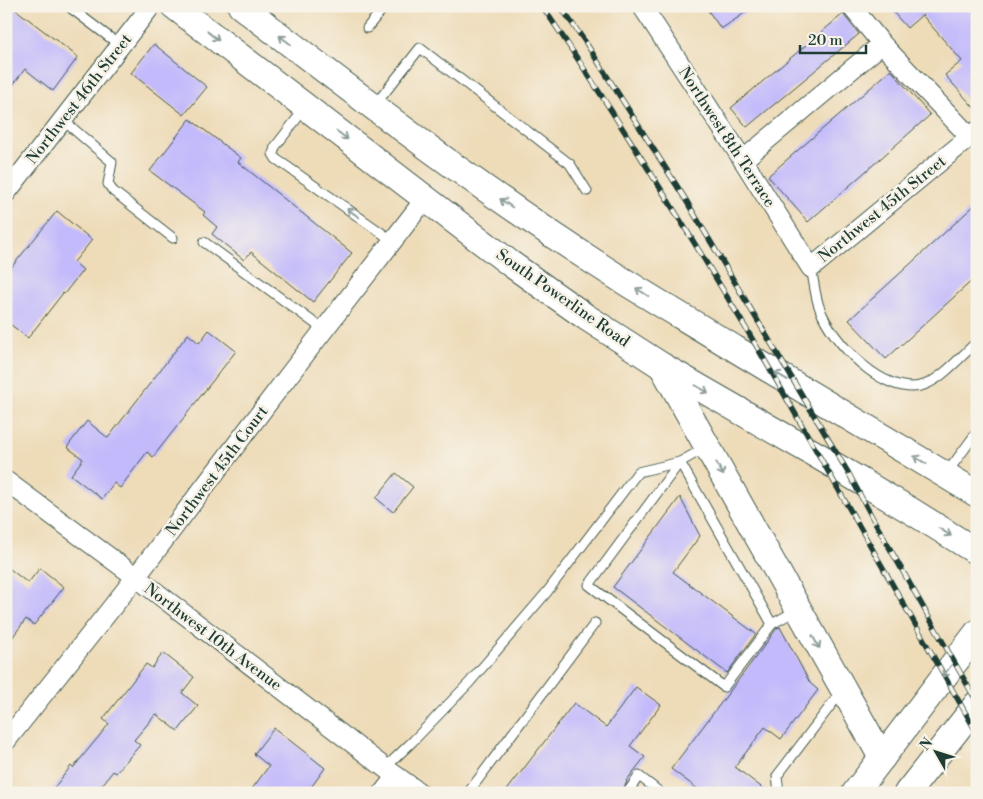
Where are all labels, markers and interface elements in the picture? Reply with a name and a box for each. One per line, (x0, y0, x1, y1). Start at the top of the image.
scale bar (800, 22, 867, 54)
street label: Northwest 46th Street (22, 30, 136, 168)
one-way arrow (206, 31, 220, 41)
text: 20 m (808, 31, 843, 50)
one-way arrow (278, 35, 292, 45)
street label: Northwest 8th Terrace (674, 63, 780, 211)
one-way arrow (335, 130, 349, 140)
street label: Northwest 45th Street (814, 151, 950, 267)
one-way arrow (499, 198, 513, 208)
one-way arrow (346, 208, 360, 218)
street label: South Powerline Road (492, 244, 634, 352)
one-way arrow (636, 286, 650, 296)
one-way arrow (774, 371, 788, 381)
one-way arrow (694, 384, 709, 394)
street label: Northwest 45th Court (162, 402, 273, 540)
one-way arrow (914, 455, 928, 465)
one-way arrow (715, 462, 725, 477)
one-way arrow (938, 528, 952, 538)
street label: Northwest 10th Avenue (140, 579, 286, 695)
one-way arrow (812, 634, 822, 648)
one-way arrow (942, 664, 952, 678)
north arrow (910, 726, 960, 776)
text: N (916, 734, 937, 754)

